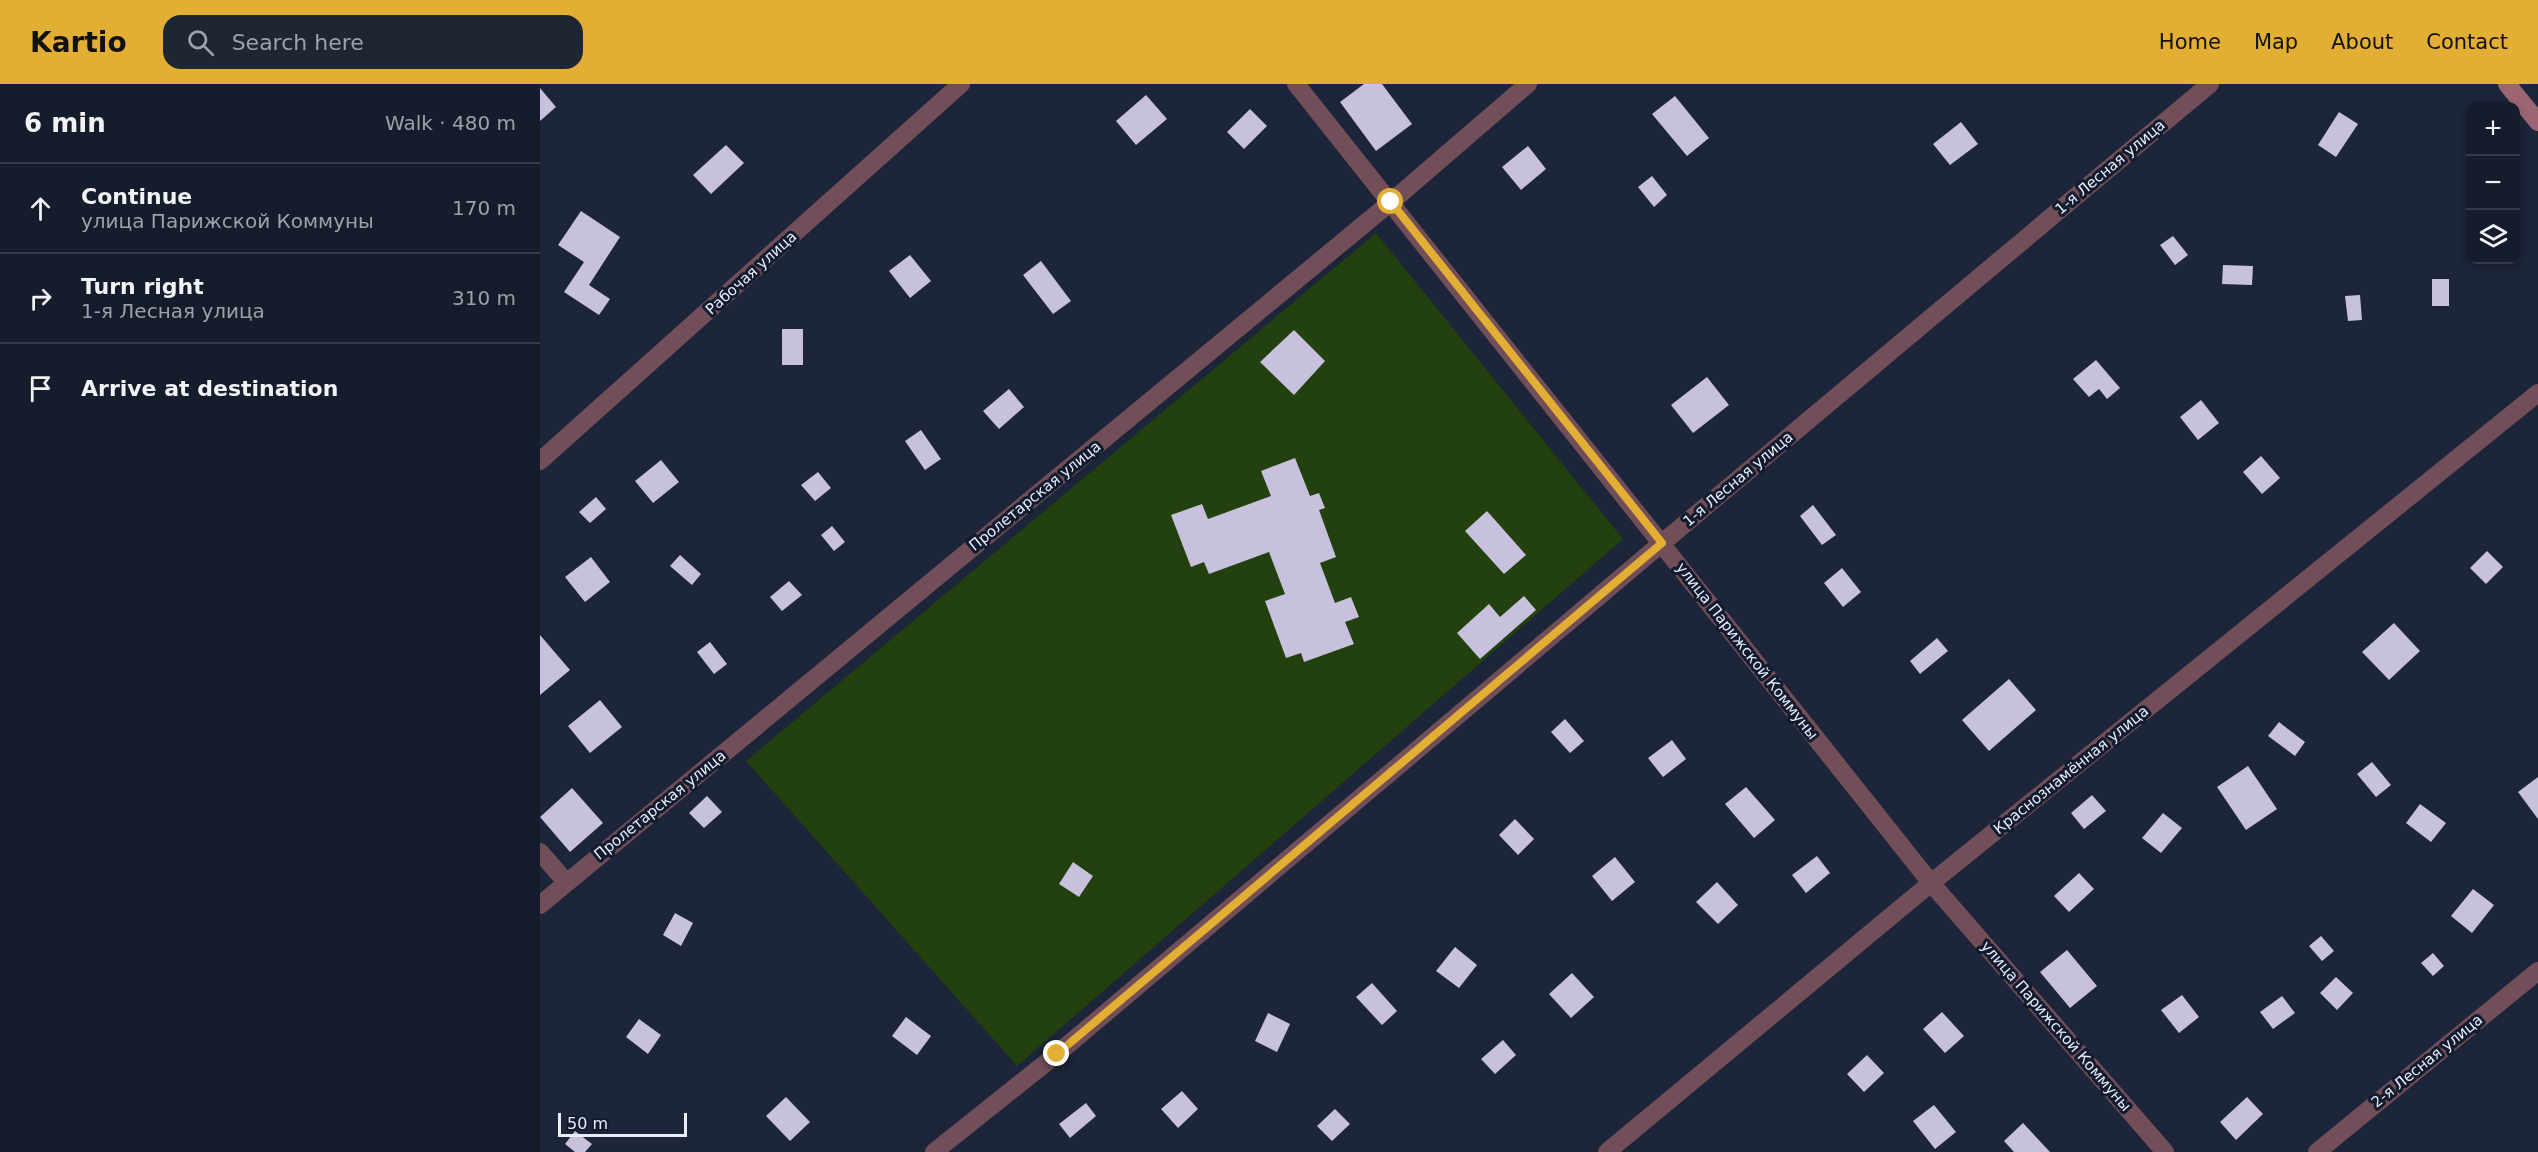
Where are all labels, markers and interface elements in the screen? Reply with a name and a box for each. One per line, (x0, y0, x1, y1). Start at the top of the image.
search box (163, 15, 583, 69)
text: Kartio (30, 26, 127, 59)
icon: search (184, 26, 217, 59)
text: Search here (232, 30, 364, 55)
text: Home (2159, 30, 2221, 54)
text: Map (2254, 30, 2298, 54)
text: About (2331, 30, 2393, 54)
text: Contact (2426, 30, 2508, 54)
map controls (2466, 102, 2520, 264)
button: + (2466, 102, 2520, 156)
text: 6 min (24, 108, 106, 138)
text: Walk · 480 m (385, 111, 516, 135)
street label: 1-я Лесная улица (2051, 116, 2169, 218)
button: − (2466, 156, 2520, 210)
text: Continue (81, 184, 192, 209)
route start (1377, 188, 1403, 214)
icon: ahead (24, 192, 57, 225)
text: 170 m (452, 196, 516, 220)
text: улица Парижской Коммуны (81, 209, 374, 233)
button: layers (2466, 210, 2520, 264)
street label: Рабочая улица (702, 227, 800, 319)
text: Turn right (81, 274, 204, 299)
icon: right (24, 282, 57, 315)
text: 310 m (452, 286, 516, 310)
text: 1-я Лесная улица (81, 299, 265, 323)
icon: arrive (24, 372, 57, 405)
text: Arrive at destination (81, 376, 338, 401)
street label: 1-я Лесная улица (1679, 428, 1797, 530)
street label: Пролетарская улица (966, 437, 1104, 555)
street label: улица Парижской Коммуны (1672, 559, 1822, 743)
street label: Краснознамённая улица (1990, 702, 2152, 838)
street label: Пролетарская улица (591, 746, 729, 864)
street label: улица Парижской Коммуны (1977, 937, 2135, 1115)
street label: 2-я Лесная улица (2368, 1011, 2486, 1111)
route end (1043, 1040, 1069, 1066)
scale bar (558, 1110, 687, 1138)
text: 50 m (567, 1114, 608, 1133)

